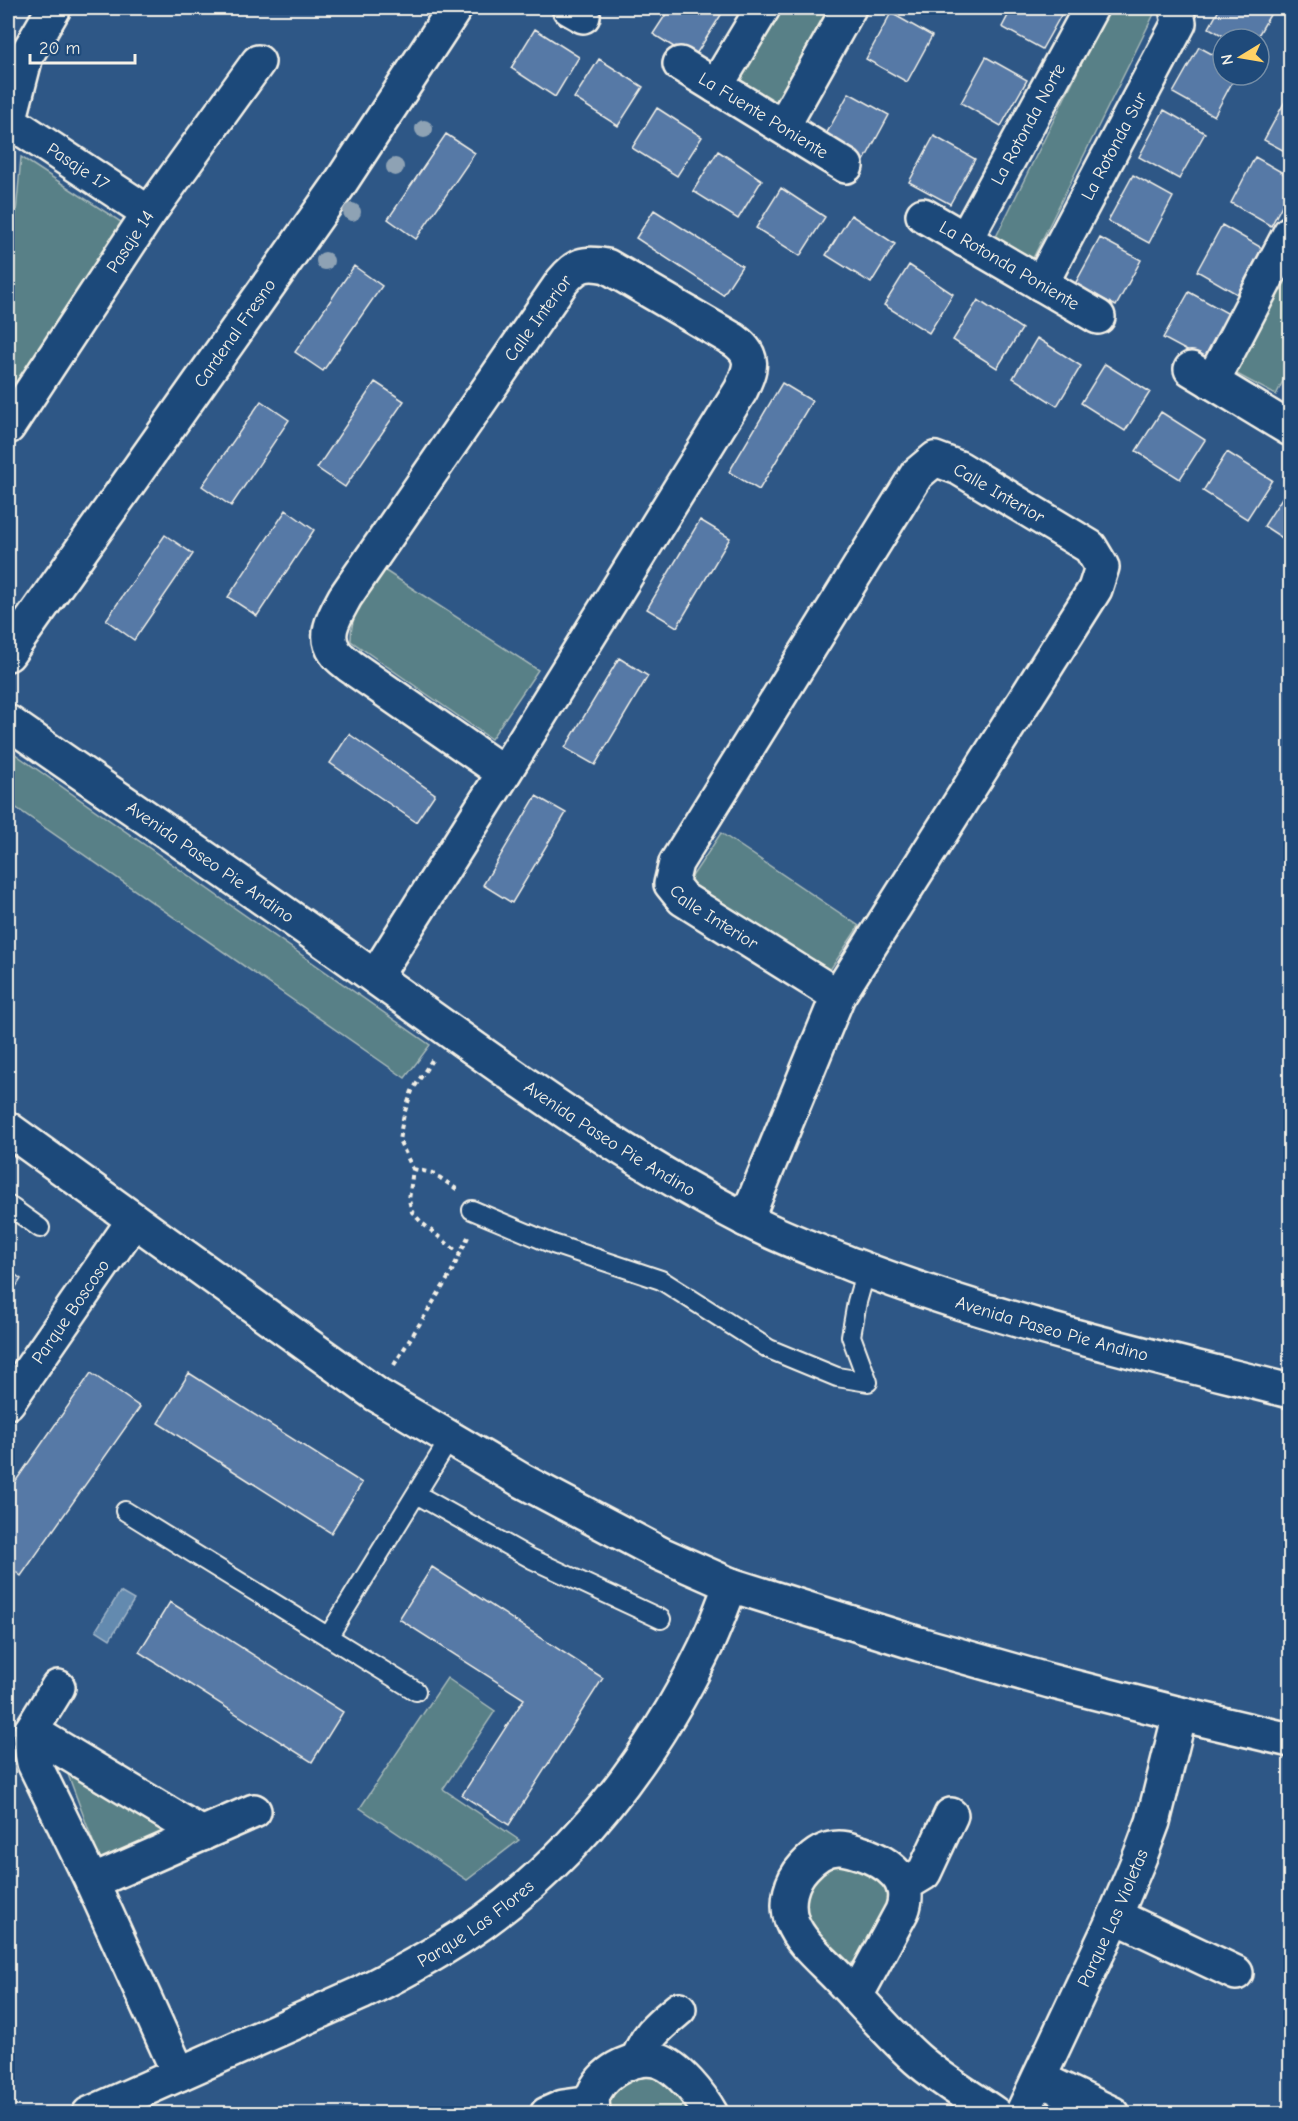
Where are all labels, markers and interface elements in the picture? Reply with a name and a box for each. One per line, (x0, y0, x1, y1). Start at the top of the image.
scale bar (30, 27, 135, 65)
north arrow (1211, 27, 1271, 87)
text: 20 m (39, 38, 80, 59)
text: N (1217, 53, 1237, 67)
street label: La Rotonda Norte (987, 60, 1070, 189)
street label: La Fuente Poniente (695, 68, 832, 163)
street label: La Rotonda Sur (1077, 88, 1152, 204)
street label: Pasaje 17 (43, 139, 113, 195)
street label: Pasaje 14 (102, 207, 159, 277)
street label: La Rotonda Poniente (935, 217, 1083, 315)
street label: Calle Interior (500, 270, 577, 366)
street label: Cardenal Fresno (190, 275, 281, 392)
street label: Calle Interior (949, 459, 1049, 528)
street label: Avenida Paseo Pie Andino (122, 797, 298, 928)
street label: Calle Interior (665, 881, 762, 955)
street label: Avenida Paseo Pie Andino (520, 1077, 699, 1201)
street label: Parque Boscoso (28, 1256, 114, 1368)
street label: Avenida Paseo Pie Andino (953, 1292, 1150, 1366)
street label: Parque Las Violetas (1073, 1847, 1153, 1990)
street label: Parque Las Flores (414, 1876, 539, 1972)

